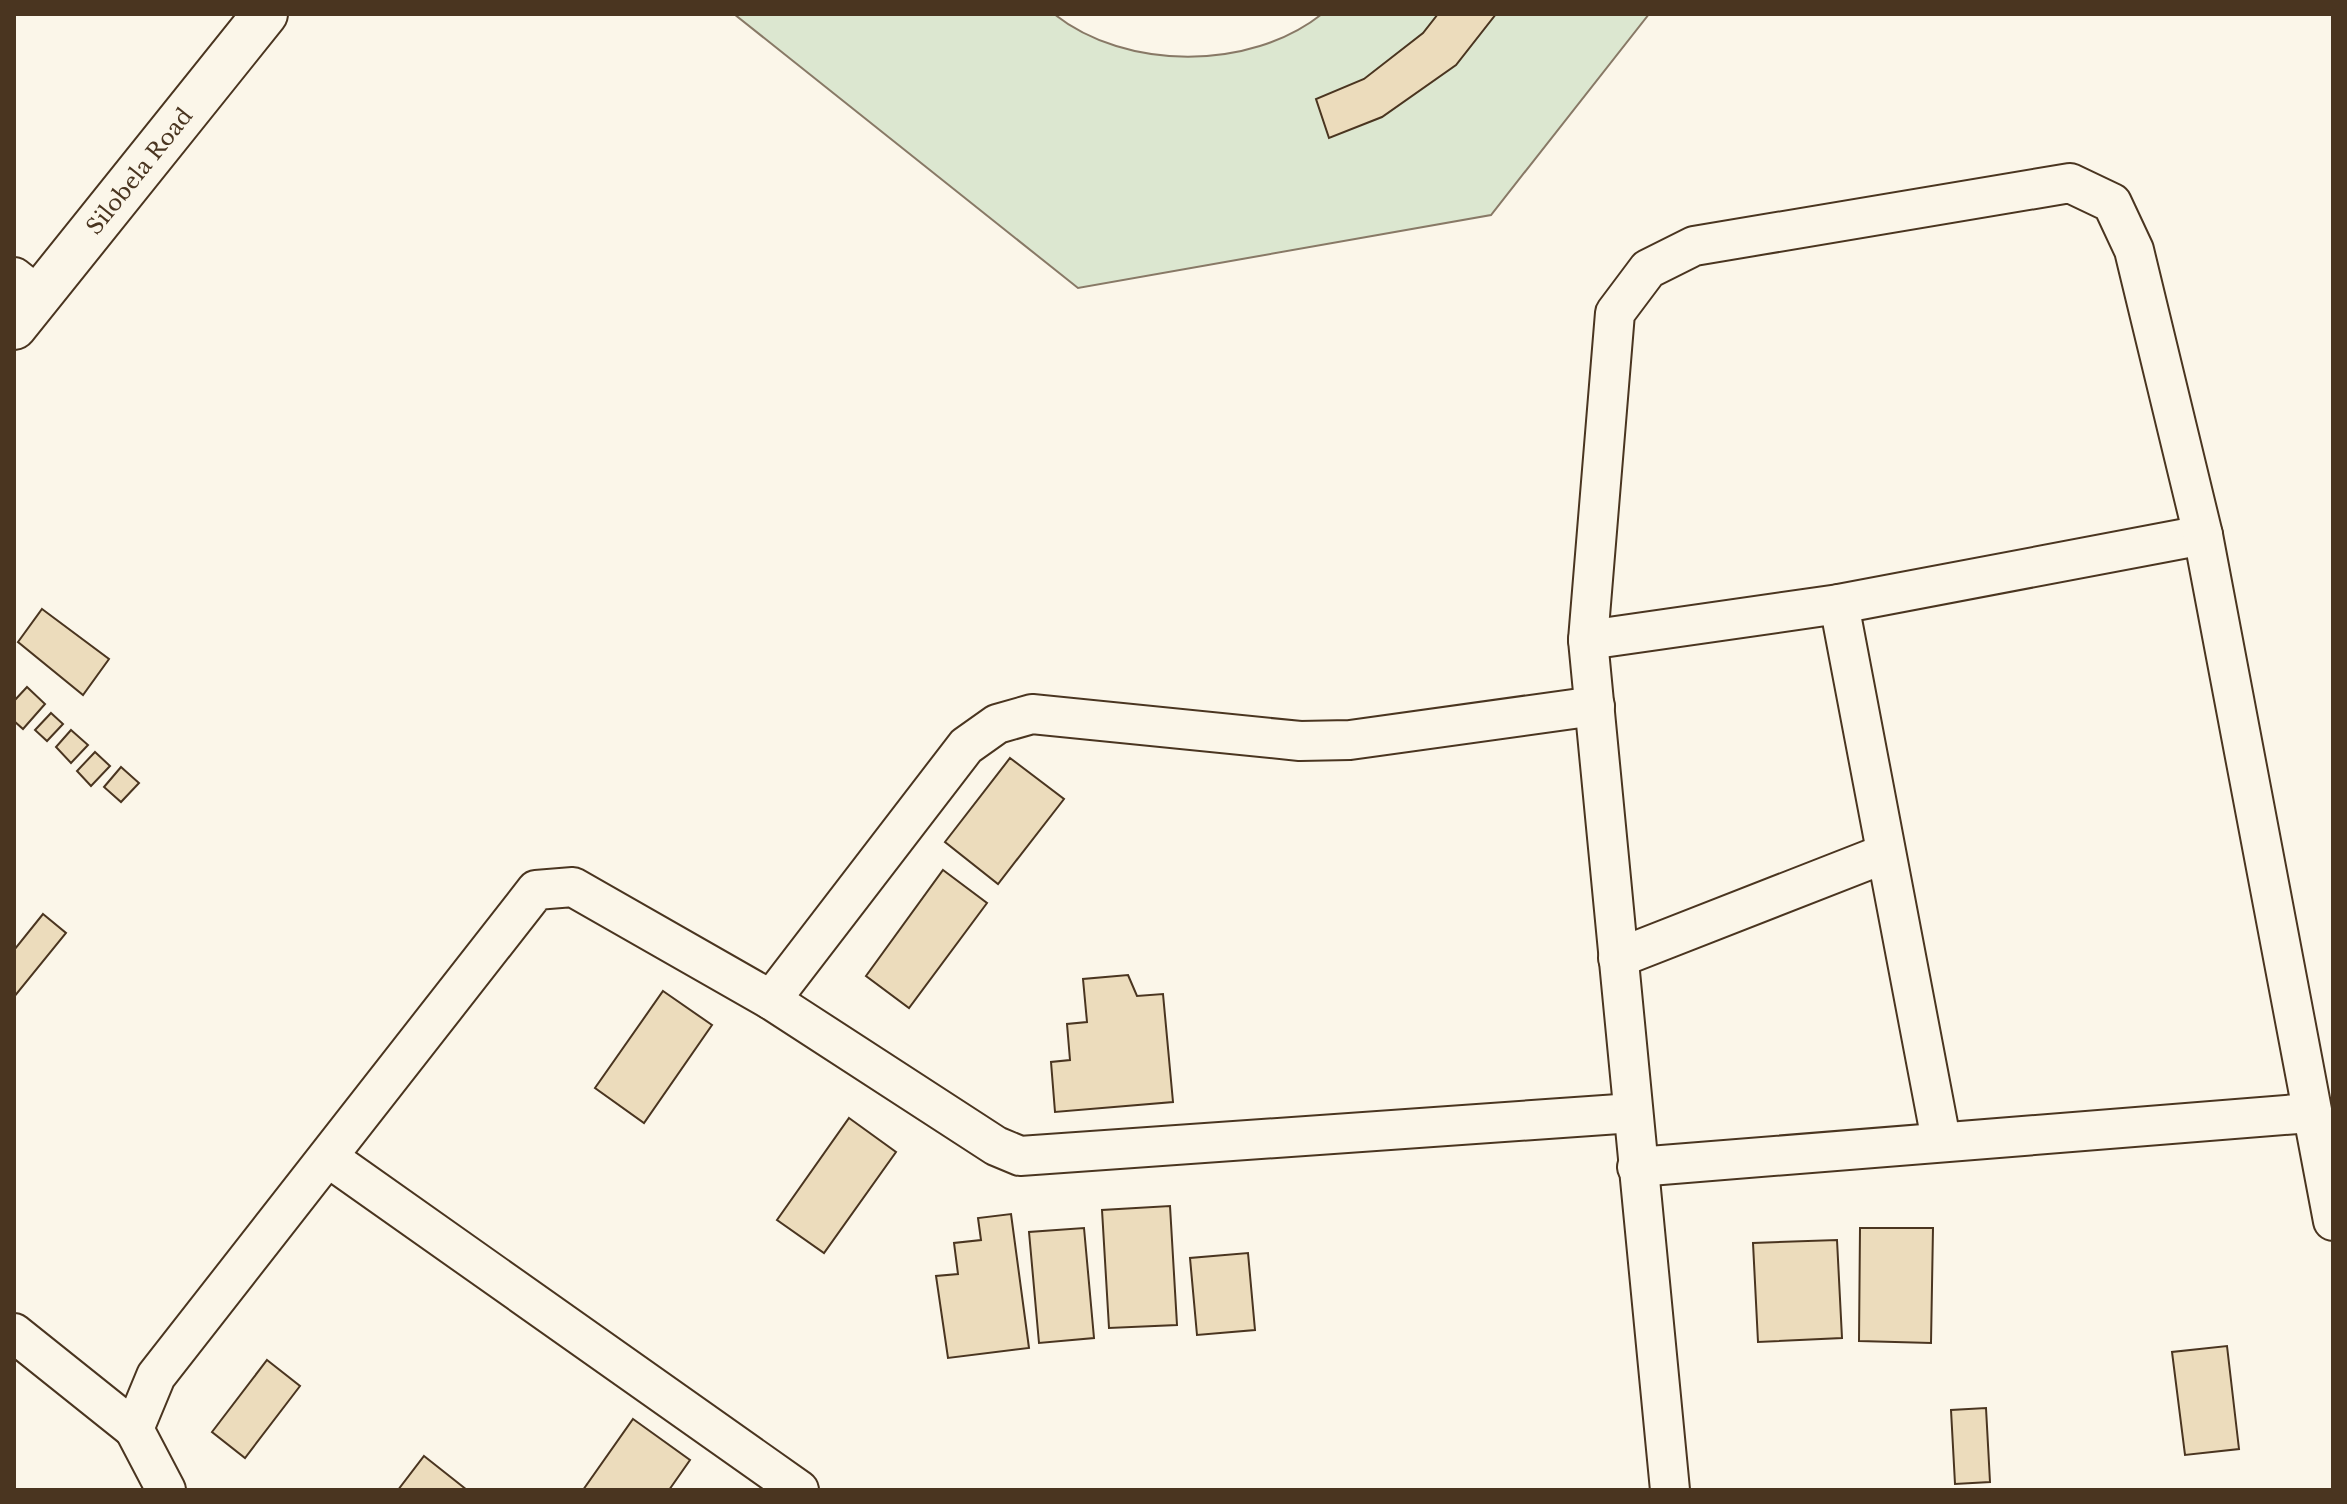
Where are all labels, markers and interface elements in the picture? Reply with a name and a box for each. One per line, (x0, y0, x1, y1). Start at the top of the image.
street label: Silobela Road (81, 103, 198, 240)

